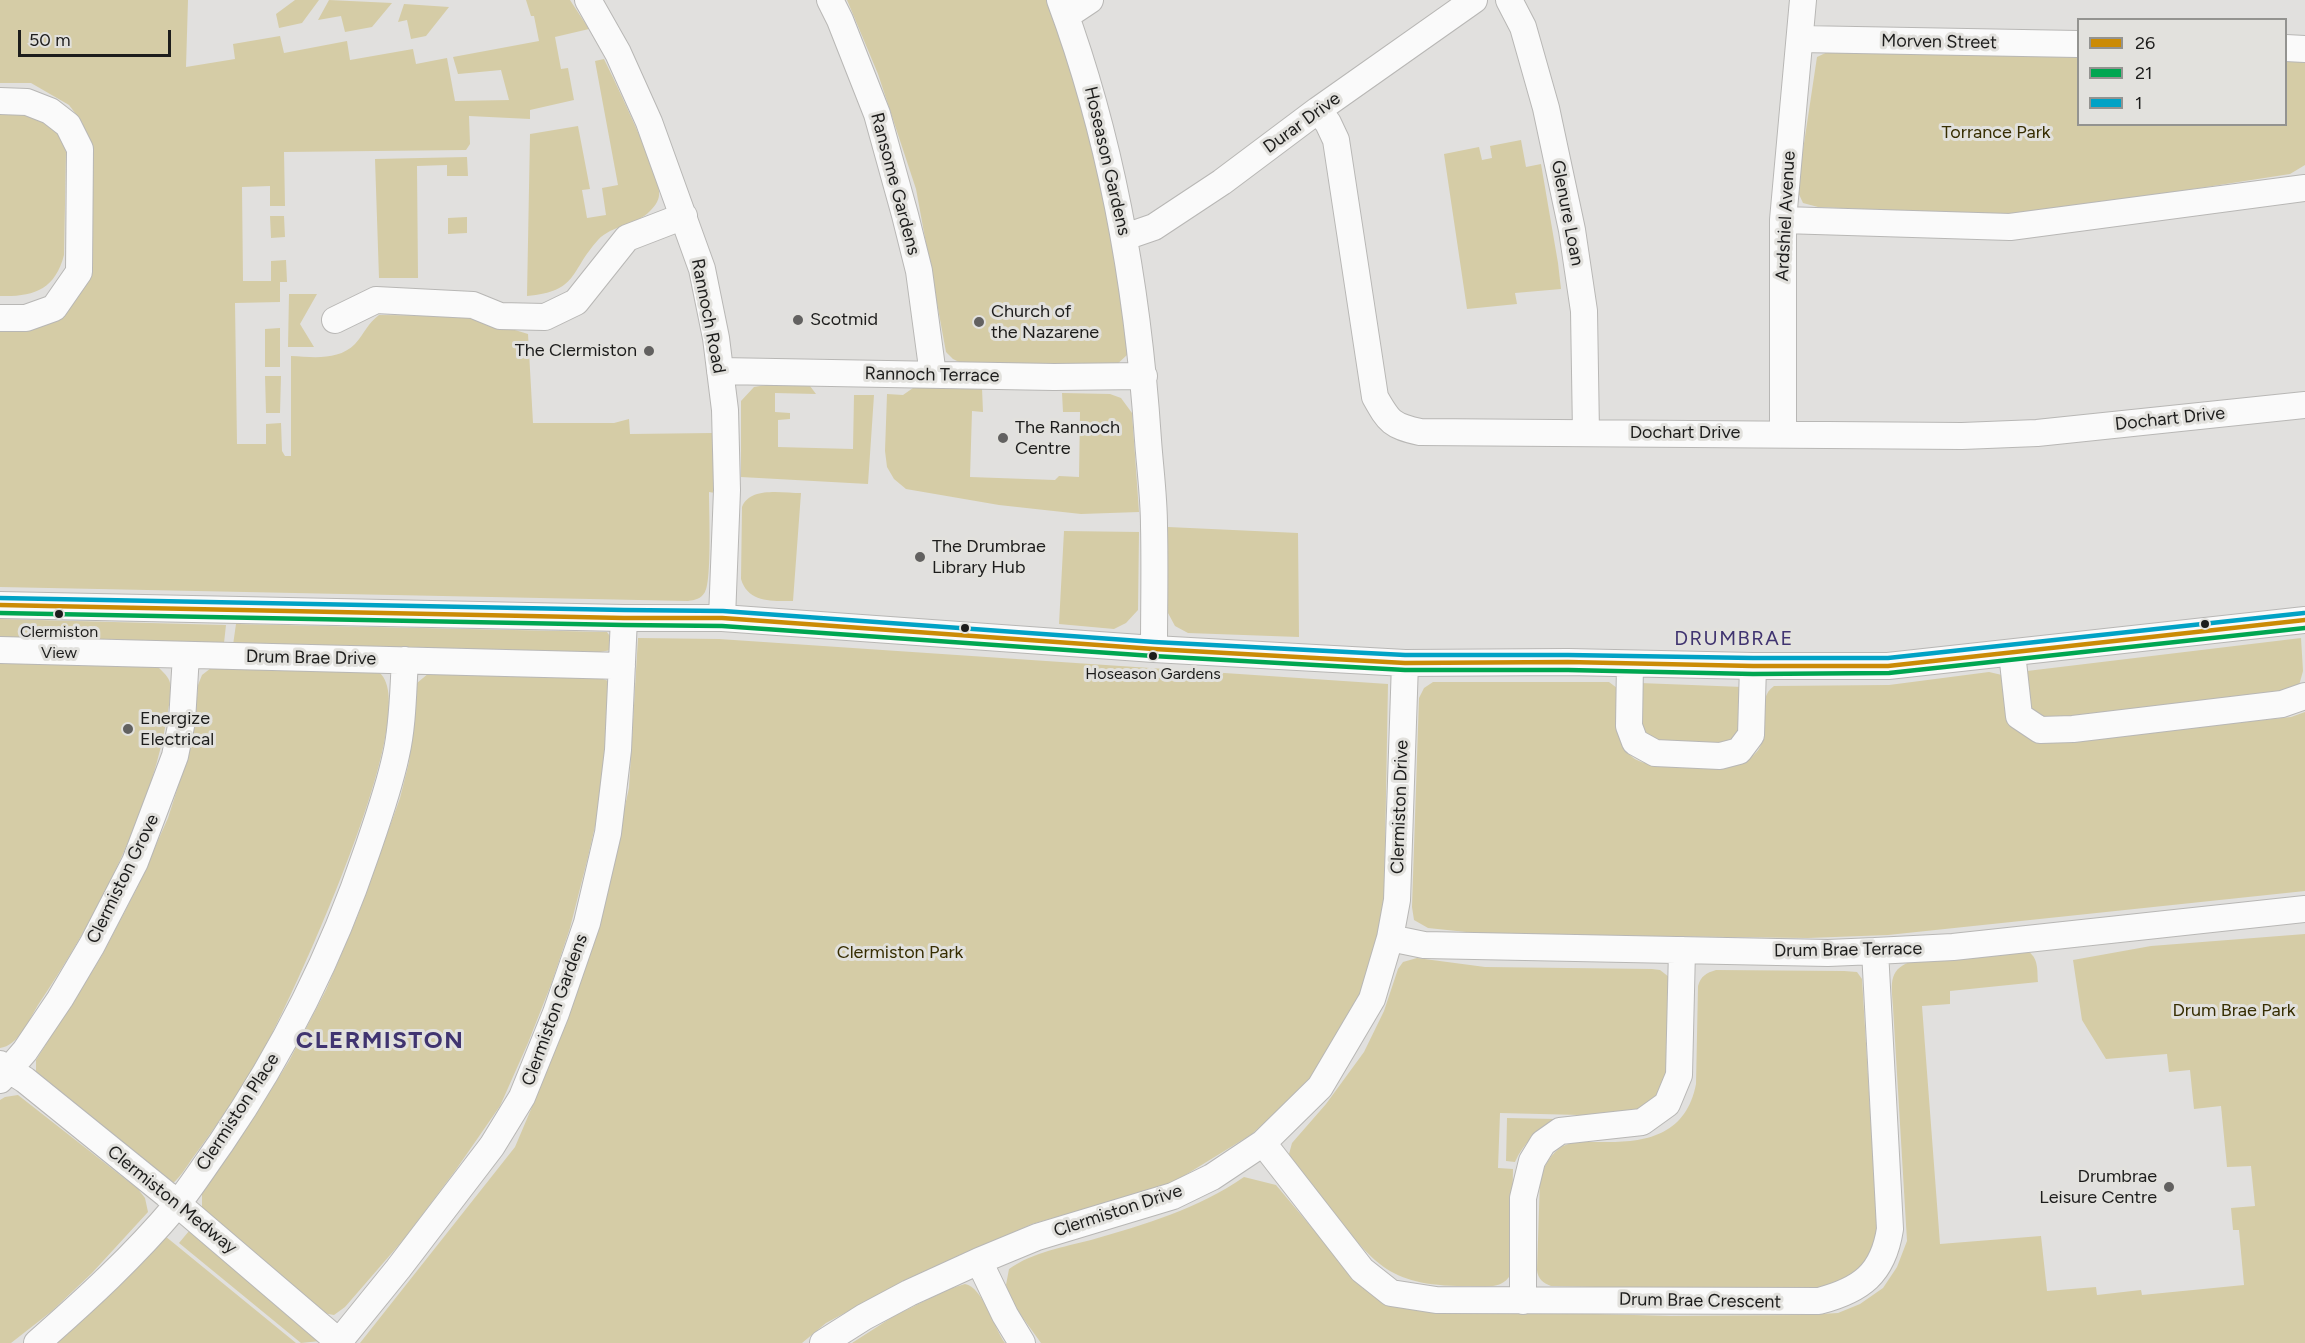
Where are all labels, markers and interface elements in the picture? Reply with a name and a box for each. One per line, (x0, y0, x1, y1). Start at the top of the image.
scale bar (21, 18, 174, 56)
legend (2077, 18, 2287, 126)
text: 50 m (29, 29, 71, 51)
street label: Morven Street (1881, 30, 1997, 54)
text: 26 (2135, 32, 2155, 54)
text: 21 (2135, 62, 2153, 84)
street label: Hoseason Gardens (1079, 84, 1135, 238)
street label: Durar Drive (1259, 88, 1345, 158)
text: 1 (2135, 92, 2142, 114)
street label: Ransome Gardens (866, 110, 924, 258)
park label: Torrance Park (1942, 122, 2050, 144)
street label: Ardshiel Avenue (1772, 150, 1800, 282)
street label: Glenure Loan (1546, 158, 1588, 268)
street label: Rannoch Road (686, 257, 730, 375)
place label: Church of the Nazarene (991, 301, 1099, 344)
place label: Scotmid (810, 309, 878, 331)
marker: Scotmid (791, 313, 805, 327)
marker: Church of the Nazarene (972, 315, 986, 329)
place label: The Clermiston (515, 340, 637, 362)
marker: The Clermiston (642, 344, 656, 358)
street label: Rannoch Terrace (864, 363, 1000, 387)
street label: Dochart Drive (2114, 402, 2226, 436)
place label: The Rannoch Centre (1015, 417, 1120, 460)
street label: Dochart Drive (1630, 422, 1740, 444)
marker: The Rannoch Centre (996, 431, 1010, 445)
place label: The Drumbrae Library Hub (932, 536, 1046, 578)
marker: The Drumbrae Library Hub (913, 550, 927, 564)
marker: Clermiston View (53, 608, 65, 620)
unlabelled marker (2199, 618, 2211, 630)
place label: Clermiston View (20, 622, 98, 660)
unlabelled marker (959, 622, 971, 634)
district label: DRUMBRAE (1674, 627, 1794, 651)
street label: Drum Brae Drive (246, 646, 376, 670)
marker: Hoseason Gardens (1147, 650, 1159, 662)
place label: Hoseason Gardens (1085, 664, 1221, 684)
place label: Energize Electrical (140, 708, 214, 750)
marker: Energize Electrical (121, 722, 135, 736)
street label: Clermiston Drive (1387, 740, 1413, 874)
street label: Clermiston Grove (82, 811, 164, 947)
street label: Clermiston Gardens (517, 931, 593, 1089)
street label: Drum Brae Terrace (1774, 938, 1922, 962)
park label: Clermiston Park (837, 942, 963, 964)
park label: Drum Brae Park (2172, 1000, 2296, 1022)
district label: CLERMISTON (296, 1027, 464, 1055)
street label: Clermiston Place (192, 1049, 284, 1175)
street label: Clermiston Medway (103, 1141, 241, 1259)
place label: Drumbrae Leisure Centre (2039, 1166, 2157, 1208)
street label: Clermiston Drive (1051, 1180, 1185, 1242)
marker: Drumbrae Leisure Centre (2162, 1180, 2176, 1194)
street label: Drum Brae Crescent (1619, 1289, 1781, 1313)

